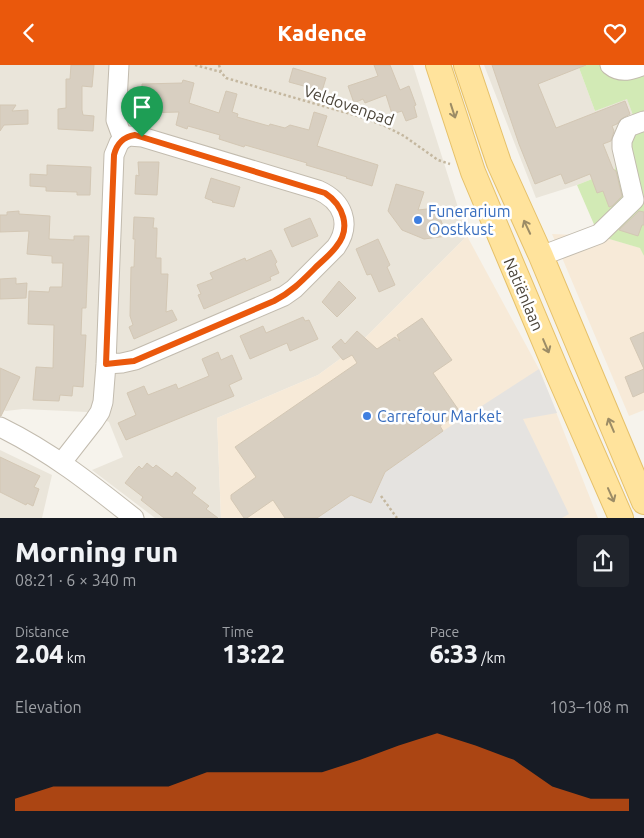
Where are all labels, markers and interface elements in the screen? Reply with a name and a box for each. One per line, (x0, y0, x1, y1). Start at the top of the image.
icon: back (15, 19, 43, 47)
icon: heart (601, 19, 629, 47)
text: Kadence (277, 20, 367, 45)
street label: Veldovenpad (302, 81, 396, 129)
pin (121, 86, 163, 137)
icon: arrive (128, 93, 156, 121)
one-way arrow (449, 103, 458, 119)
place label: Funerarium Oostkust (428, 202, 510, 238)
marker: Funerarium Oostkust (412, 214, 424, 226)
one-way arrow (522, 220, 532, 235)
street label: Natiënlaan (501, 255, 547, 333)
one-way arrow (542, 338, 551, 353)
place label: Carrefour Market (377, 407, 502, 425)
marker: Carrefour Market (361, 410, 373, 422)
one-way arrow (606, 418, 616, 433)
one-way arrow (607, 487, 617, 502)
button: share (577, 535, 629, 587)
text: Morning run (15, 536, 178, 567)
text: 08:21 · 6 × 340 m (15, 571, 136, 589)
text: Distance (15, 624, 69, 640)
text: Time (222, 624, 254, 640)
text: Pace (430, 624, 459, 640)
text: 2.04 (15, 640, 63, 668)
text: 13:22 (222, 640, 285, 668)
text: 6:33 (430, 640, 478, 668)
text: km (63, 650, 86, 666)
text: /km (478, 650, 506, 666)
text: Elevation (15, 698, 82, 716)
text: 103–108 m (549, 698, 629, 716)

